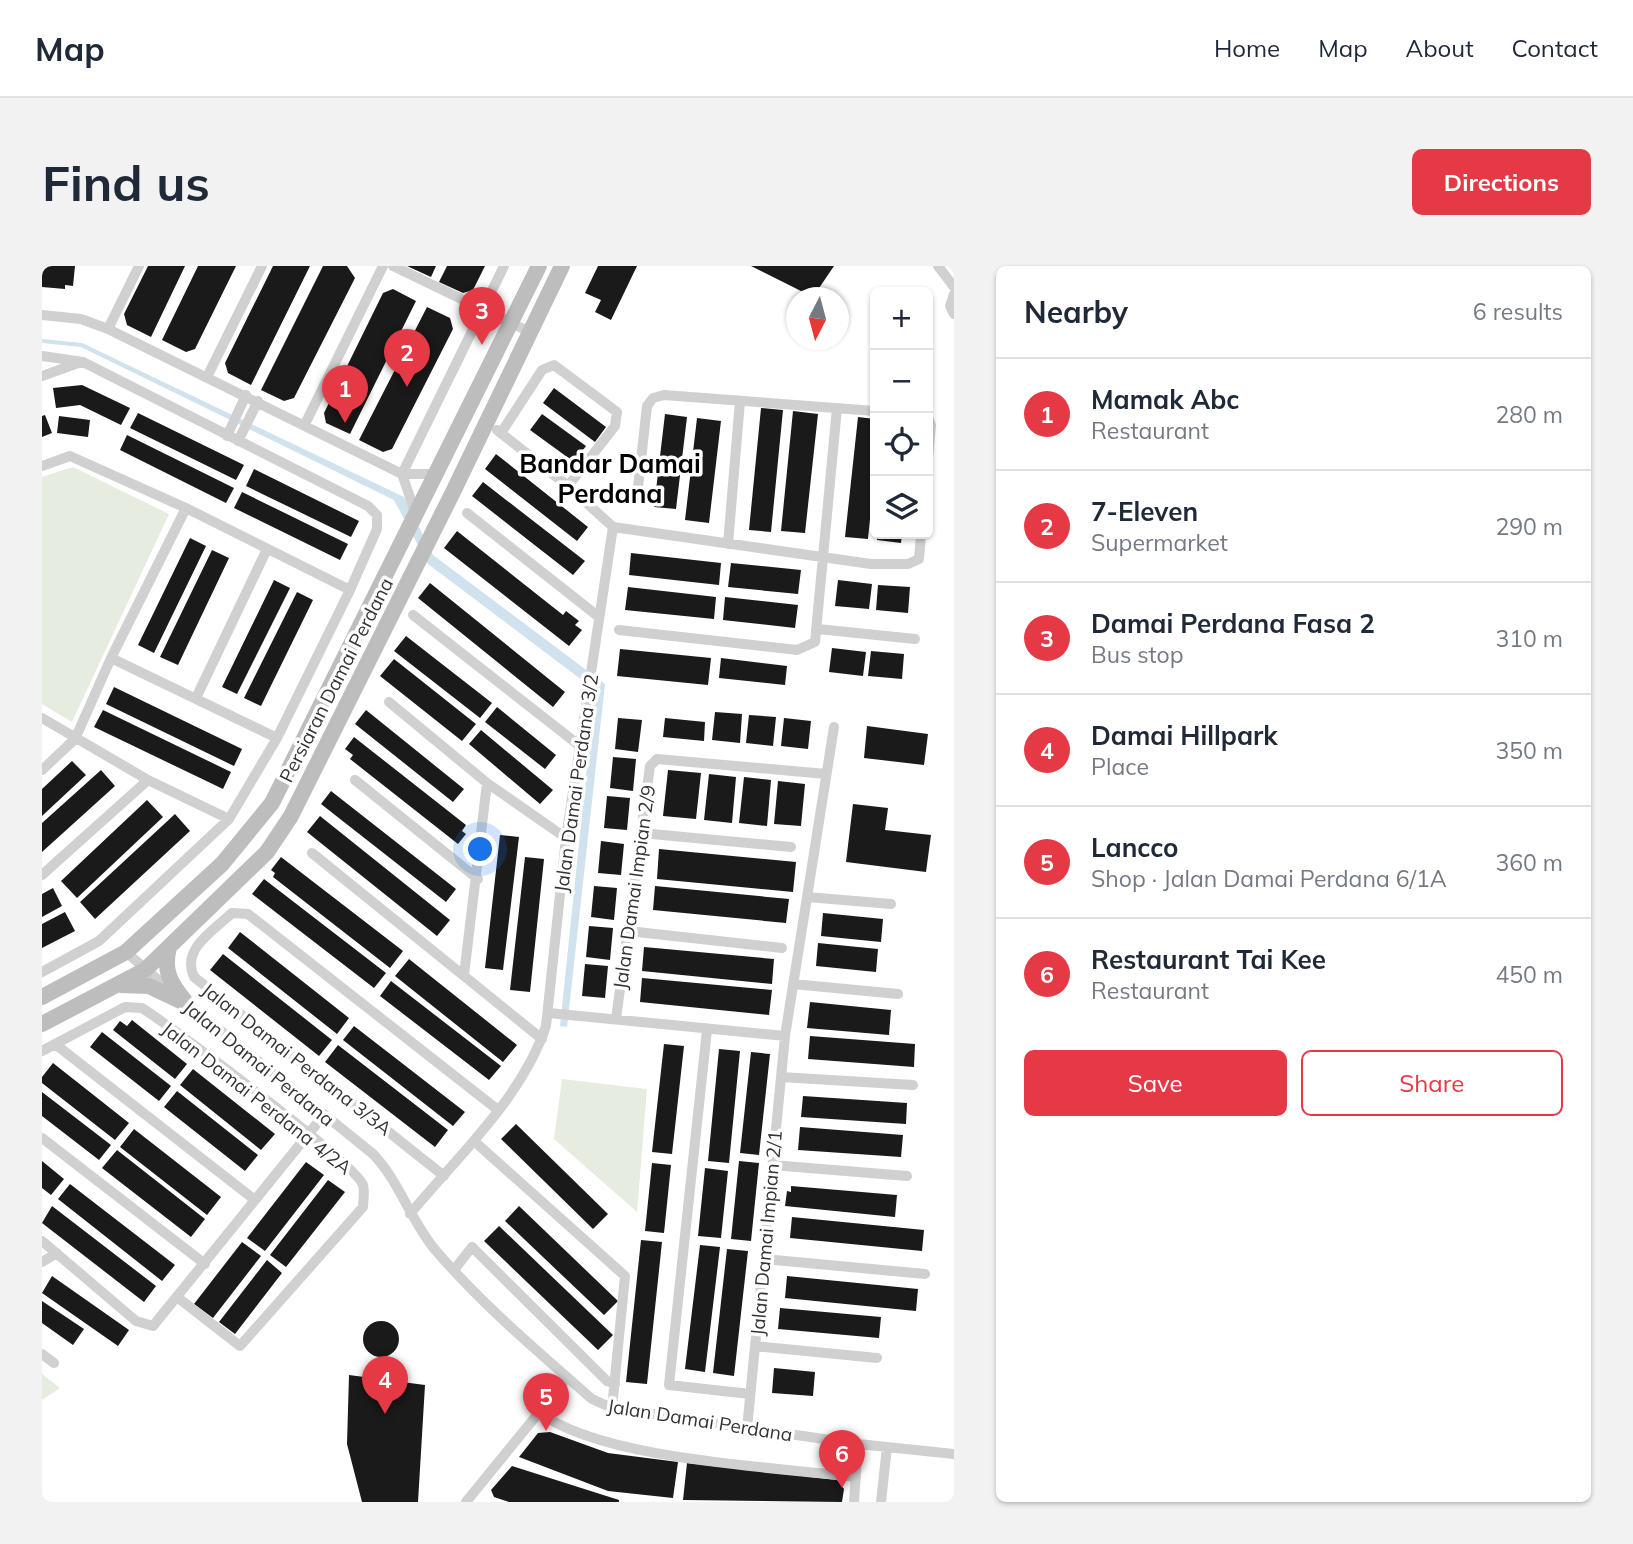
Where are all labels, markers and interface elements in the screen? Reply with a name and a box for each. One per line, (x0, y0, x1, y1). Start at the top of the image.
text: Map (35, 28, 105, 69)
text: Home (1214, 33, 1280, 63)
text: Map (1318, 33, 1368, 63)
text: About (1406, 33, 1474, 63)
text: Contact (1512, 33, 1598, 63)
button: Directions (1412, 149, 1591, 215)
text: Find us (42, 152, 210, 213)
pin: 3 (459, 287, 505, 345)
north arrow (786, 287, 849, 350)
map controls (870, 287, 933, 539)
button: + (870, 287, 933, 350)
text: Nearby (1024, 293, 1128, 331)
text: 6 results (1473, 297, 1563, 326)
pin: 2 (384, 329, 430, 387)
button: − (870, 350, 933, 413)
pin: 1 (322, 365, 368, 423)
text: Mamak Abc (1091, 383, 1239, 416)
text: 1 (1040, 400, 1054, 429)
text: 280 m (1495, 400, 1563, 429)
button: locate (870, 413, 933, 476)
text: Restaurant (1091, 416, 1209, 445)
district label: Bandar Damai Perdana (519, 447, 701, 510)
button: layers (870, 476, 933, 539)
text: 7-Eleven (1091, 495, 1198, 528)
text: 2 (1040, 512, 1054, 541)
text: 290 m (1495, 512, 1563, 541)
text: Supermarket (1091, 528, 1228, 557)
street label: Persiaran Damai Perdana (274, 574, 398, 786)
text: Damai Perdana Fasa 2 (1091, 607, 1375, 640)
text: 3 (1040, 624, 1054, 653)
text: 310 m (1495, 624, 1563, 653)
text: Bus stop (1091, 640, 1183, 669)
street label: Jalan Damai Perdana 3/2 (549, 672, 603, 894)
text: Damai Hillpark (1091, 719, 1278, 752)
text: 4 (1040, 736, 1054, 765)
text: 350 m (1495, 736, 1563, 765)
text: Place (1091, 752, 1149, 781)
street label: Jalan Damai Impian 2/9 (608, 783, 660, 991)
text: Lancco (1091, 831, 1178, 864)
your location (463, 832, 497, 866)
text: 5 (1040, 848, 1054, 877)
text: 360 m (1495, 848, 1563, 877)
text: Shop · Jalan Damai Perdana 6/1A (1091, 864, 1447, 893)
text: Restaurant Tai Kee (1091, 943, 1326, 976)
text: 6 (1040, 960, 1054, 989)
text: 450 m (1495, 960, 1563, 989)
text: Restaurant (1091, 976, 1209, 1005)
street label: Jalan Damai Perdana 3/3A (198, 978, 396, 1140)
street label: Jalan Damai Perdana (179, 995, 339, 1131)
street label: Jalan Damai Perdana 4/2A (157, 1016, 357, 1180)
button: Save (1024, 1050, 1287, 1116)
button: Share (1301, 1050, 1563, 1116)
street label: Jalan Damai Impian 2/1 (745, 1129, 787, 1337)
pin: 4 (362, 1356, 408, 1414)
pin: 5 (523, 1373, 569, 1431)
street label: Jalan Damai Perdana (606, 1394, 794, 1446)
pin: 6 (819, 1430, 865, 1488)

